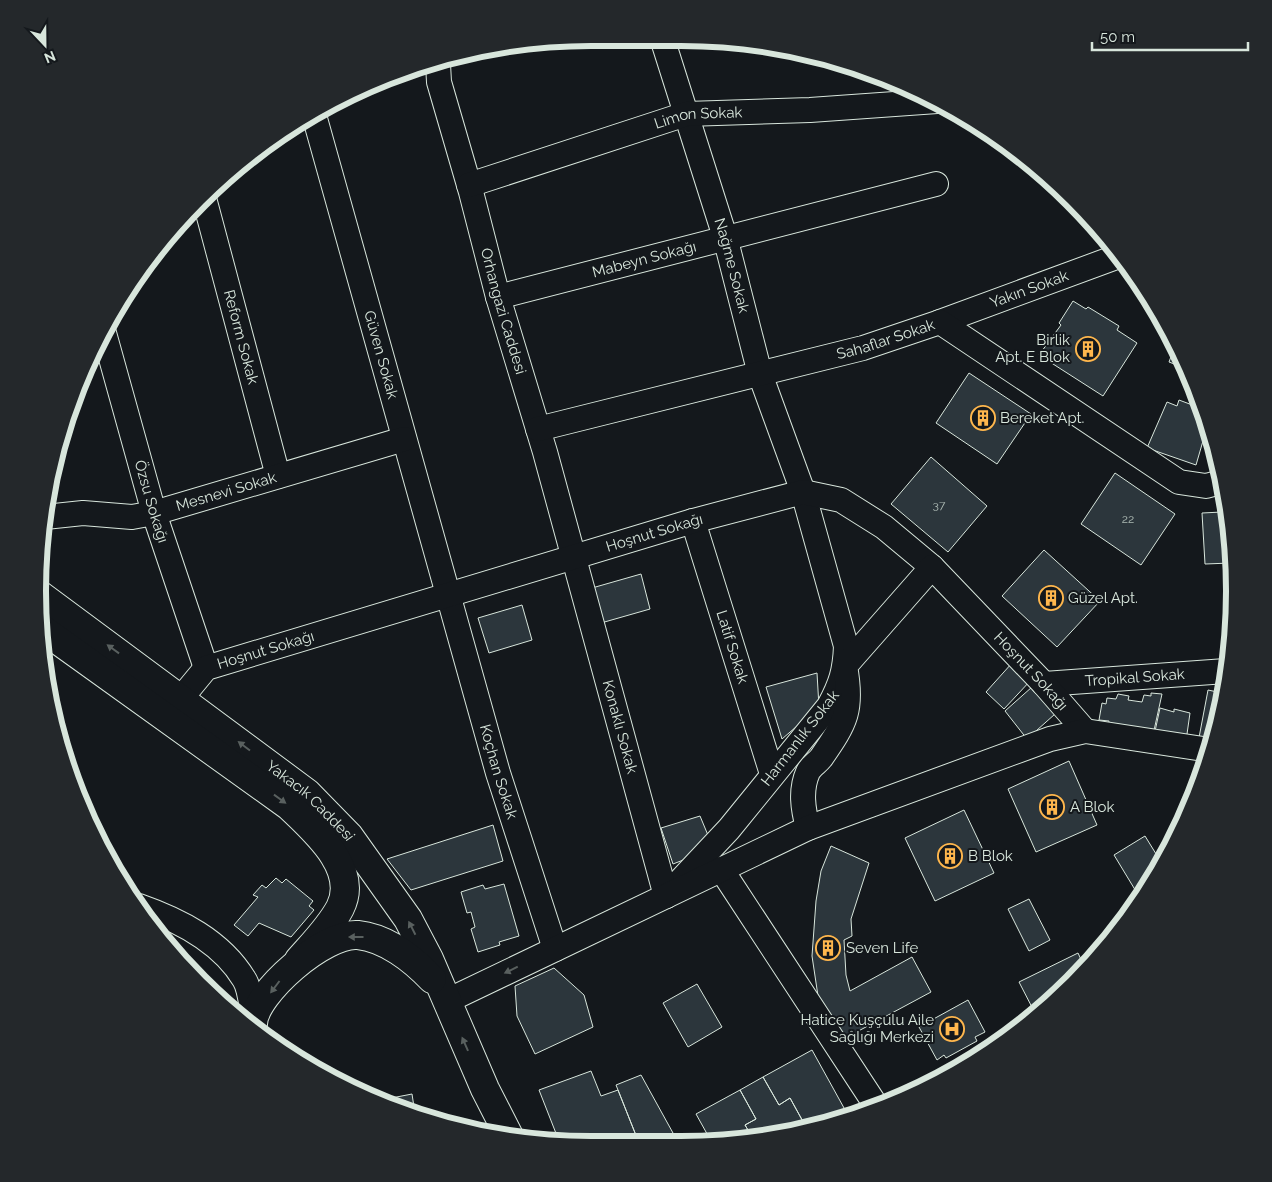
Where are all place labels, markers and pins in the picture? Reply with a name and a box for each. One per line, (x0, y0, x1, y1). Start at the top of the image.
place label: Birlik Apt. E Blok (995, 331, 1070, 366)
building icon: Birlik Apt. E Blok (1075, 336, 1101, 362)
building icon: Bereket Apt. (970, 405, 996, 431)
place label: Bereket Apt. (1000, 409, 1084, 427)
building icon: Güzel Apt. (1038, 585, 1064, 611)
place label: Güzel Apt. (1068, 589, 1138, 607)
building icon: A Blok (1039, 794, 1065, 820)
place label: A Blok (1070, 798, 1114, 816)
building icon: B Blok (937, 843, 963, 869)
place label: B Blok (968, 847, 1013, 865)
building icon: Seven Life (815, 935, 841, 961)
place label: Seven Life (846, 939, 919, 957)
place label: Hatice Kuşçulu Aile Sağlığı Merkezi (800, 1011, 934, 1046)
hospital icon: Hatice Kuşçulu Aile Sağlığı Merkezi (939, 1016, 965, 1042)

